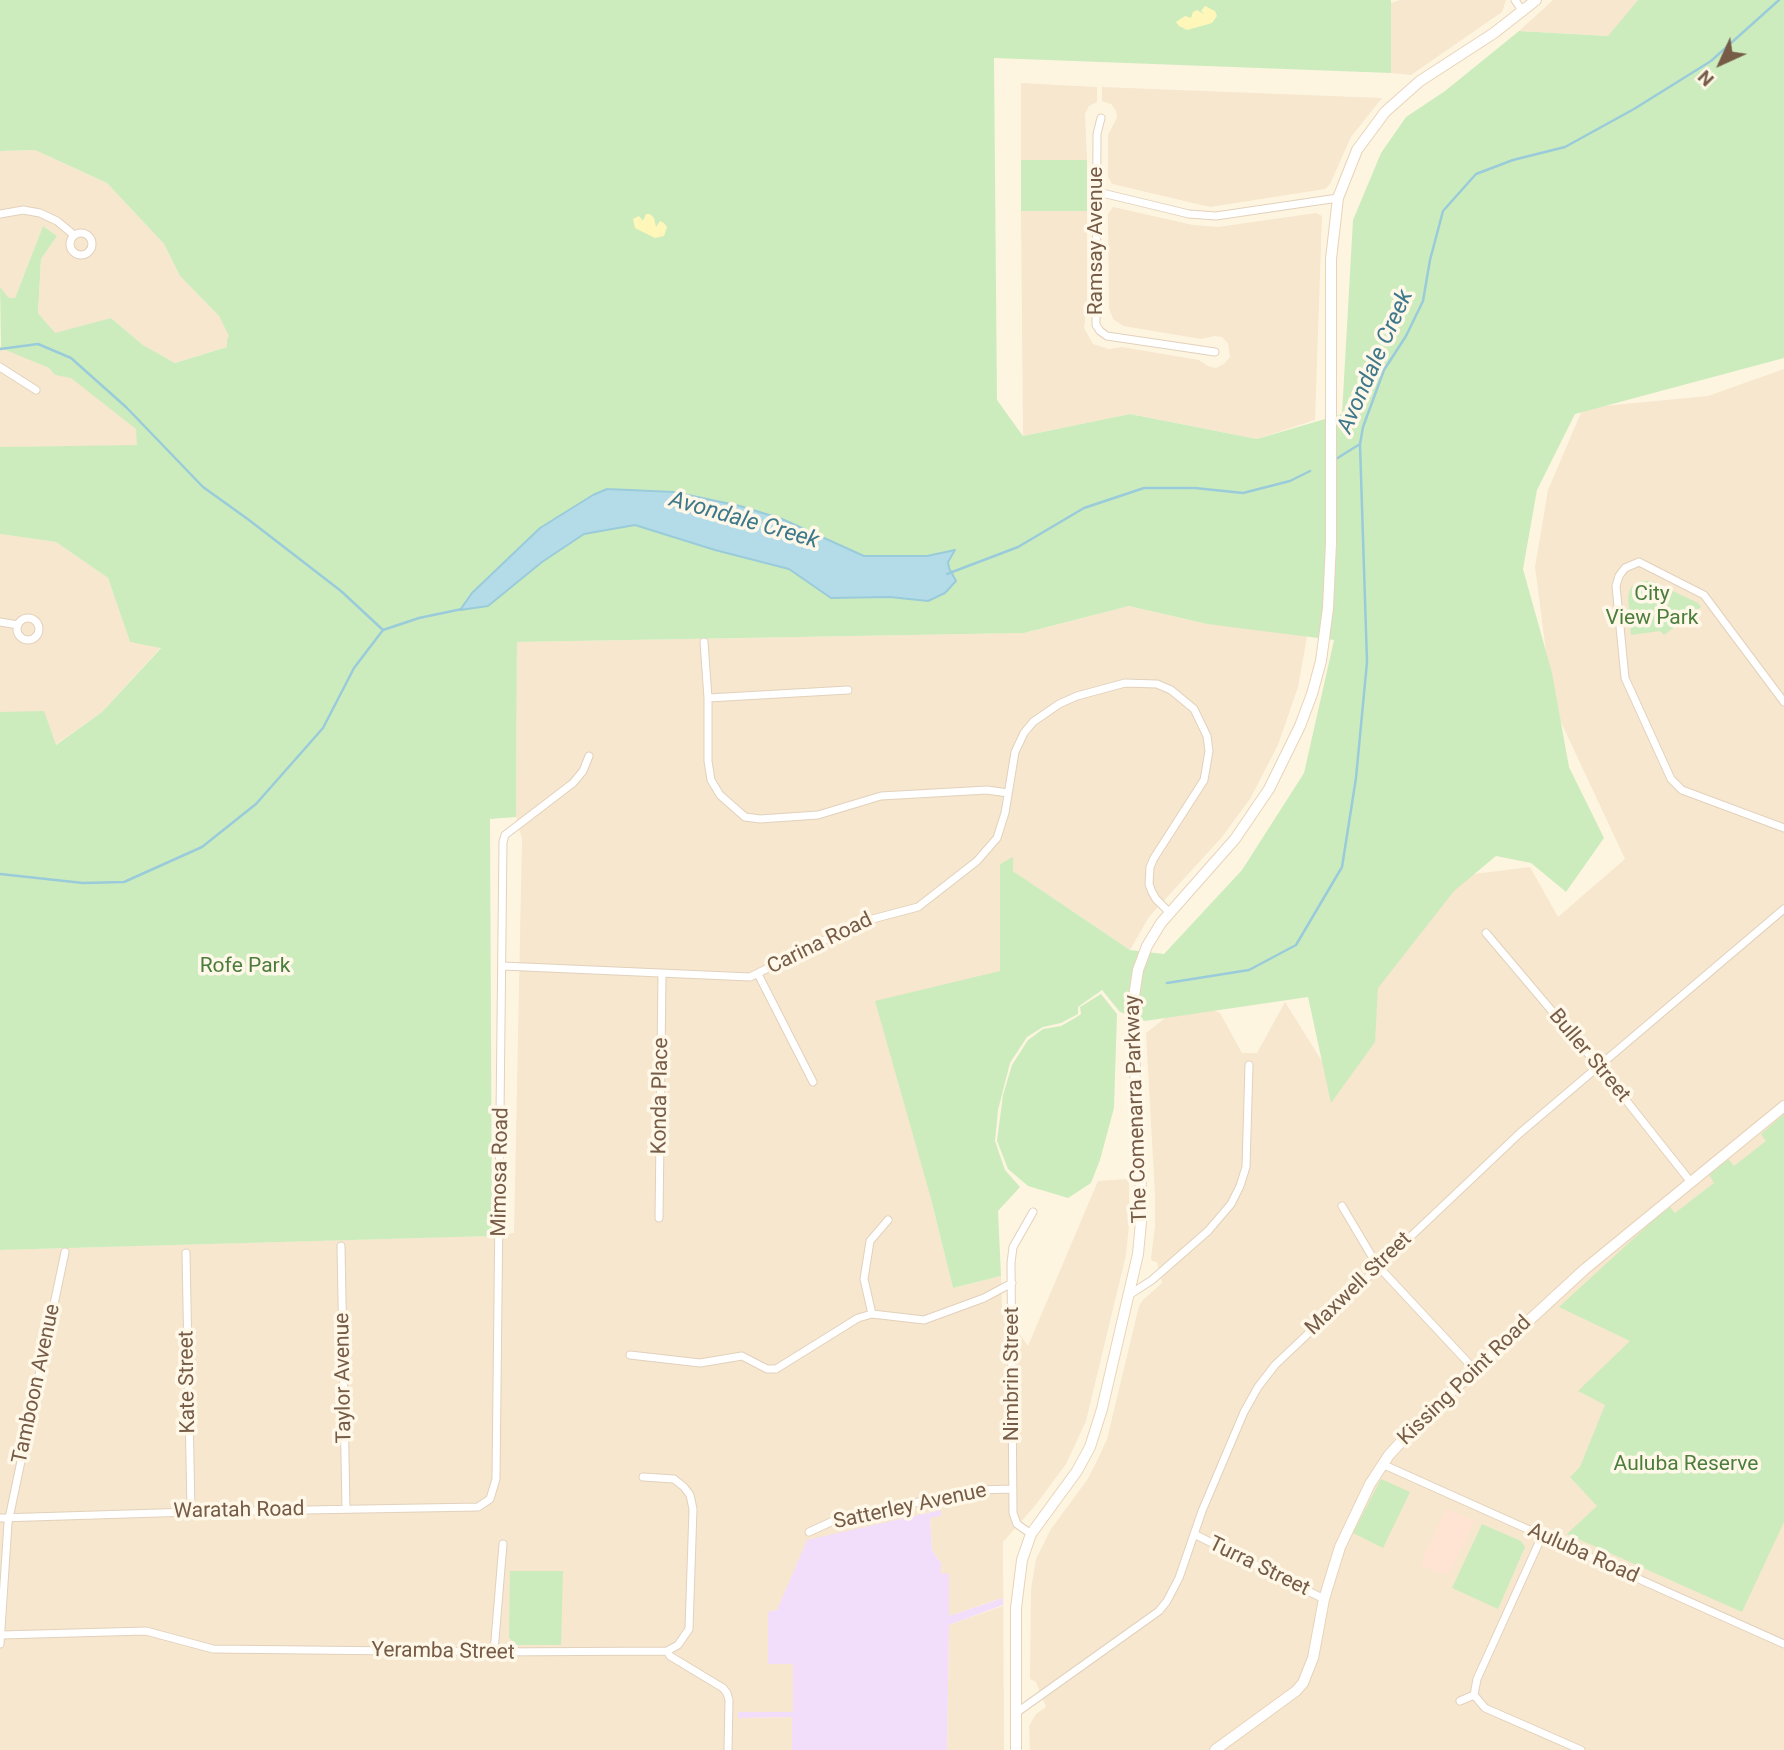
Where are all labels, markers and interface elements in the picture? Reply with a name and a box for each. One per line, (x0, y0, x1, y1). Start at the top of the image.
north arrow (1686, 28, 1756, 98)
text: N (1693, 65, 1719, 91)
street label: Ramsay Avenue (1084, 167, 1110, 315)
water label: Avondale Creek (1332, 286, 1420, 438)
water label: Avondale Creek (666, 486, 822, 556)
park label: City View Park (1606, 582, 1698, 632)
street label: Carina Road (763, 908, 877, 980)
park label: Rofe Park (200, 954, 290, 980)
street label: The Comenarra Parkway (1120, 994, 1154, 1224)
street label: Buller Street (1543, 1004, 1635, 1108)
street label: Konda Place (647, 1037, 675, 1155)
street label: Mimosa Road (487, 1107, 515, 1237)
street label: Maxwell Street (1301, 1227, 1417, 1341)
street label: Tamboon Avenue (8, 1302, 66, 1466)
street label: Nimbrin Street (1000, 1307, 1026, 1441)
street label: Kissing Point Road (1393, 1311, 1537, 1451)
street label: Taylor Avenue (330, 1312, 358, 1444)
street label: Kate Street (175, 1330, 201, 1434)
park label: Auluba Reserve (1614, 1452, 1758, 1478)
street label: Satterley Avenue (831, 1478, 989, 1536)
street label: Waratah Road (173, 1497, 305, 1525)
street label: Auluba Road (1524, 1518, 1642, 1590)
street label: Turra Street (1204, 1532, 1314, 1602)
street label: Yeramba Street (371, 1638, 515, 1666)

